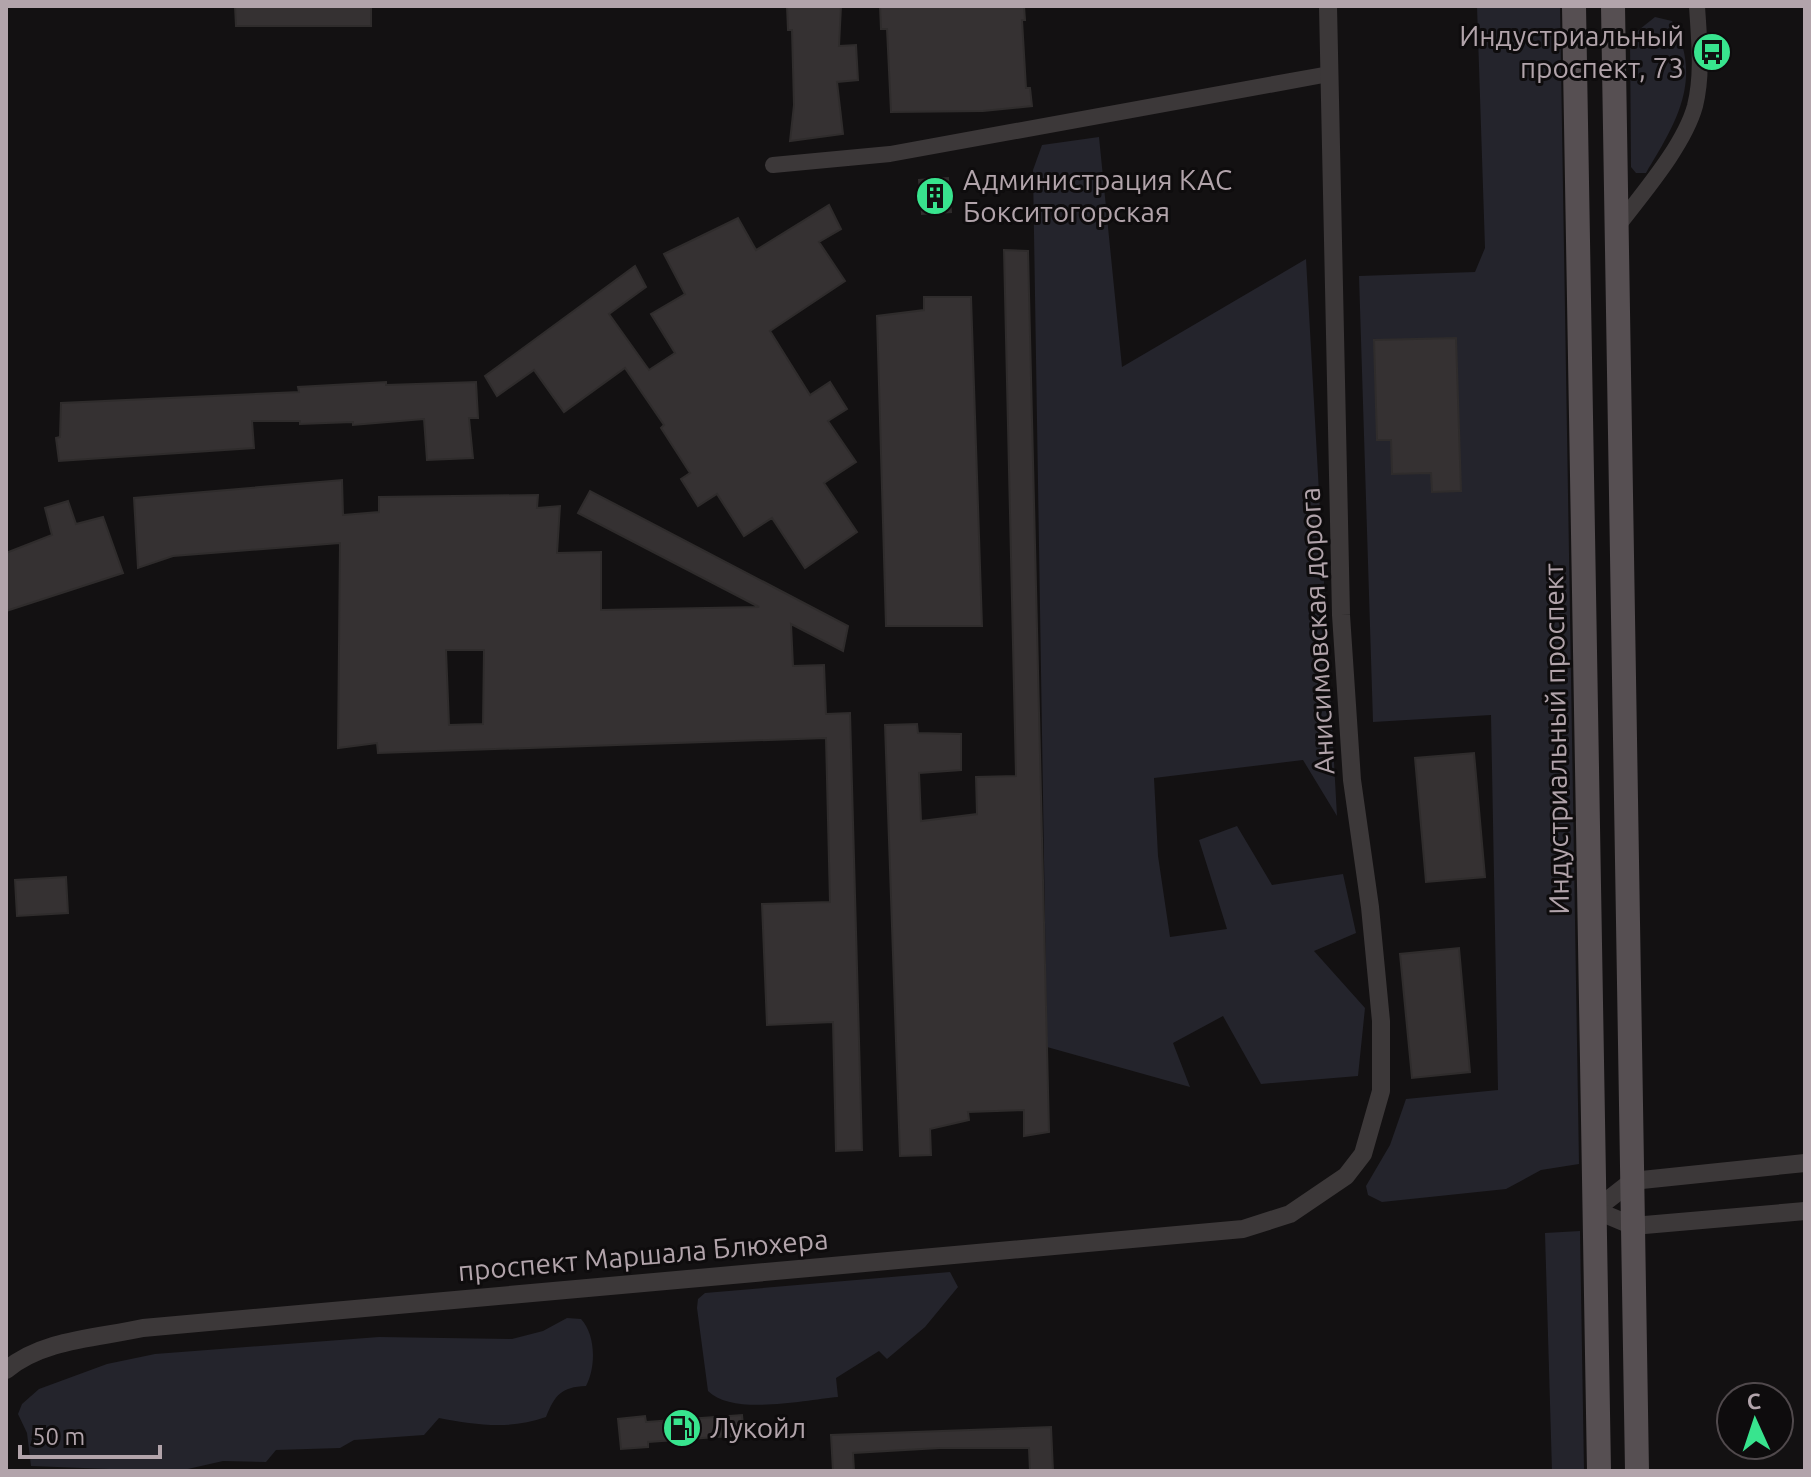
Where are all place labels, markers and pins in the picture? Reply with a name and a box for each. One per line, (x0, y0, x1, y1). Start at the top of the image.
place label: Индустриальный проспект, 73 (1459, 20, 1684, 83)
bus stop icon: Индустриальный проспект, 73 (1691, 31, 1733, 73)
place label: Администрация КАС Бокситогорская (963, 164, 1232, 227)
building icon: Администрация КАС Бокситогорская (914, 175, 956, 217)
fuel station icon: Лукойл (661, 1407, 703, 1449)
place label: Лукойл (710, 1412, 806, 1443)

